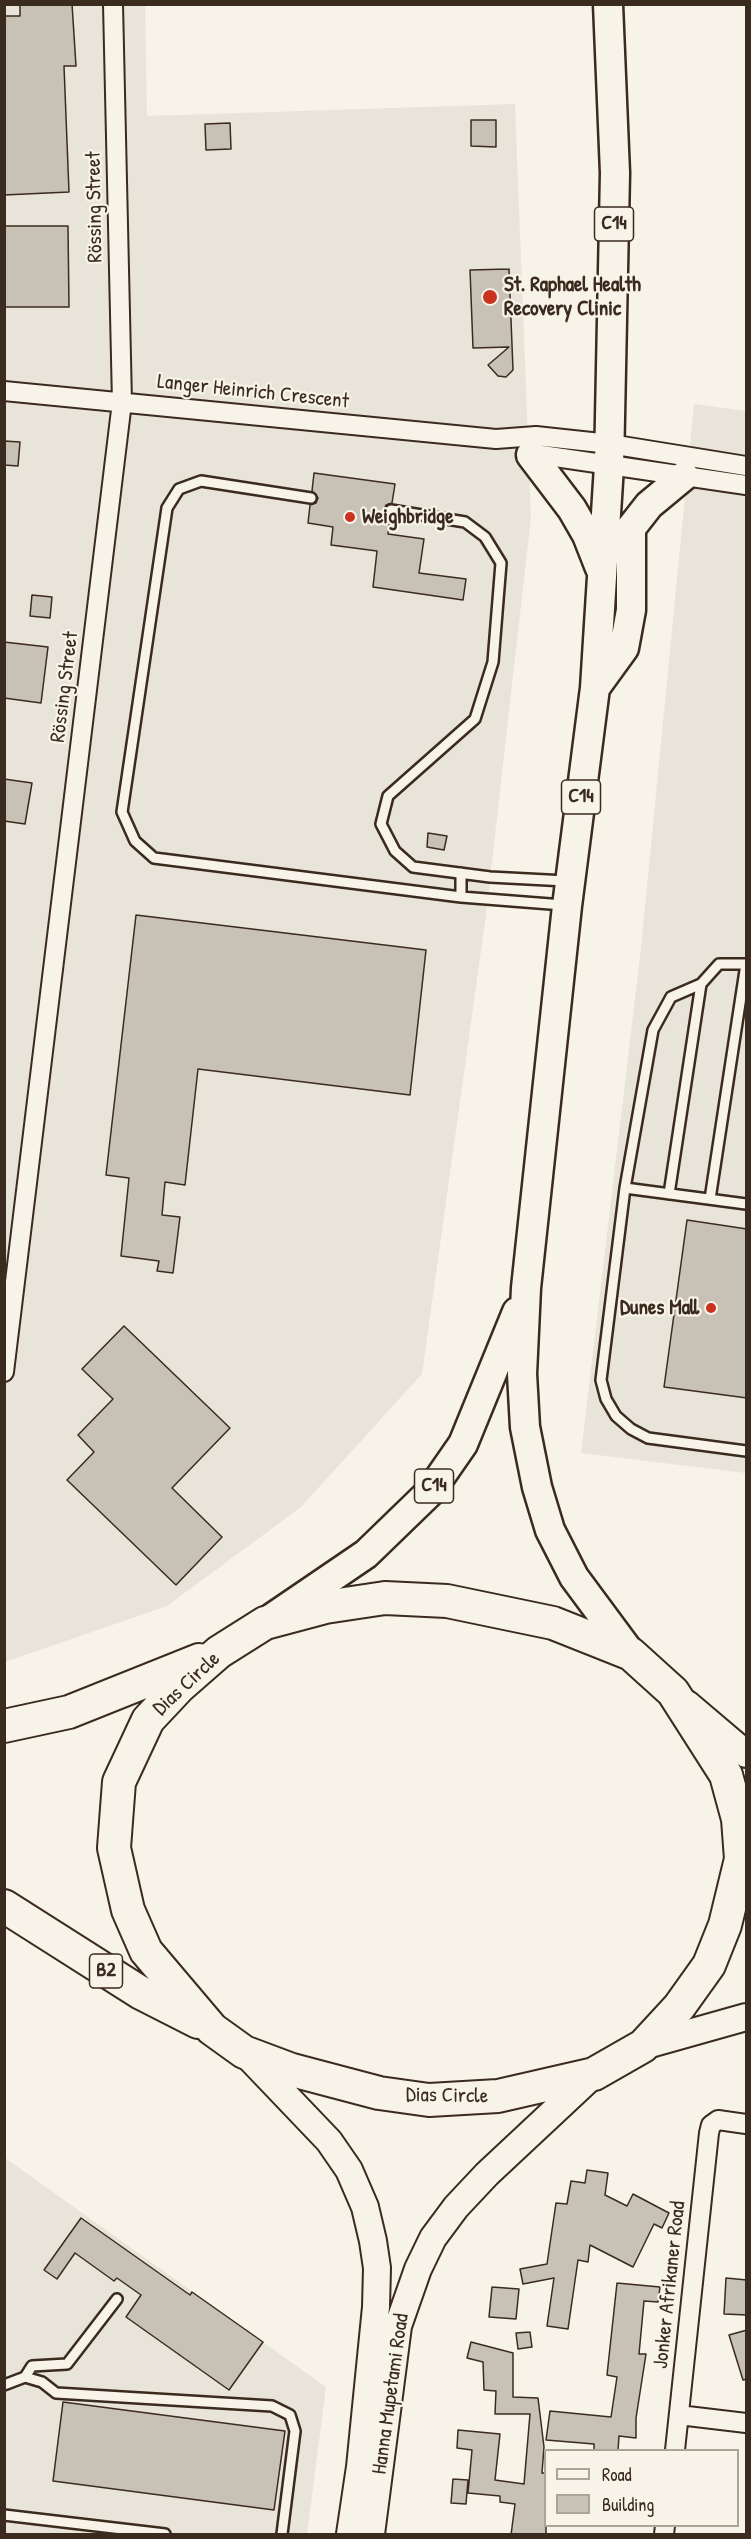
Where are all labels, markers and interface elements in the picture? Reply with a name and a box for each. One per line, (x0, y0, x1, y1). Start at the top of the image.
street label: Rössing Street (81, 151, 109, 263)
road number: C14 (594, 207, 634, 241)
place label: St. Raphael Health Recovery Clinic (504, 272, 641, 322)
marker: St. Raphael Health Recovery Clinic (481, 288, 499, 306)
street label: Langer Heinrich Crescent (156, 369, 350, 415)
place label: Weighbridge (362, 504, 453, 530)
marker: Weighbridge (343, 510, 357, 524)
street label: Rössing Street (46, 630, 84, 744)
road number: C14 (562, 780, 600, 814)
place label: Dunes Mall (620, 1295, 699, 1321)
marker: Dunes Mall (704, 1301, 718, 1315)
road number: C14 (414, 1469, 454, 1503)
street label: Dias Circle (148, 1647, 226, 1721)
road number: B2 (90, 1954, 122, 1988)
street label: Dias Circle (406, 2083, 488, 2109)
street label: Jonker Afrikaner Road (649, 2200, 691, 2370)
street label: Hanna Mupetami Road (367, 2312, 415, 2476)
legend (544, 2449, 739, 2527)
text: Road (602, 2462, 632, 2487)
text: Building (602, 2492, 654, 2517)

